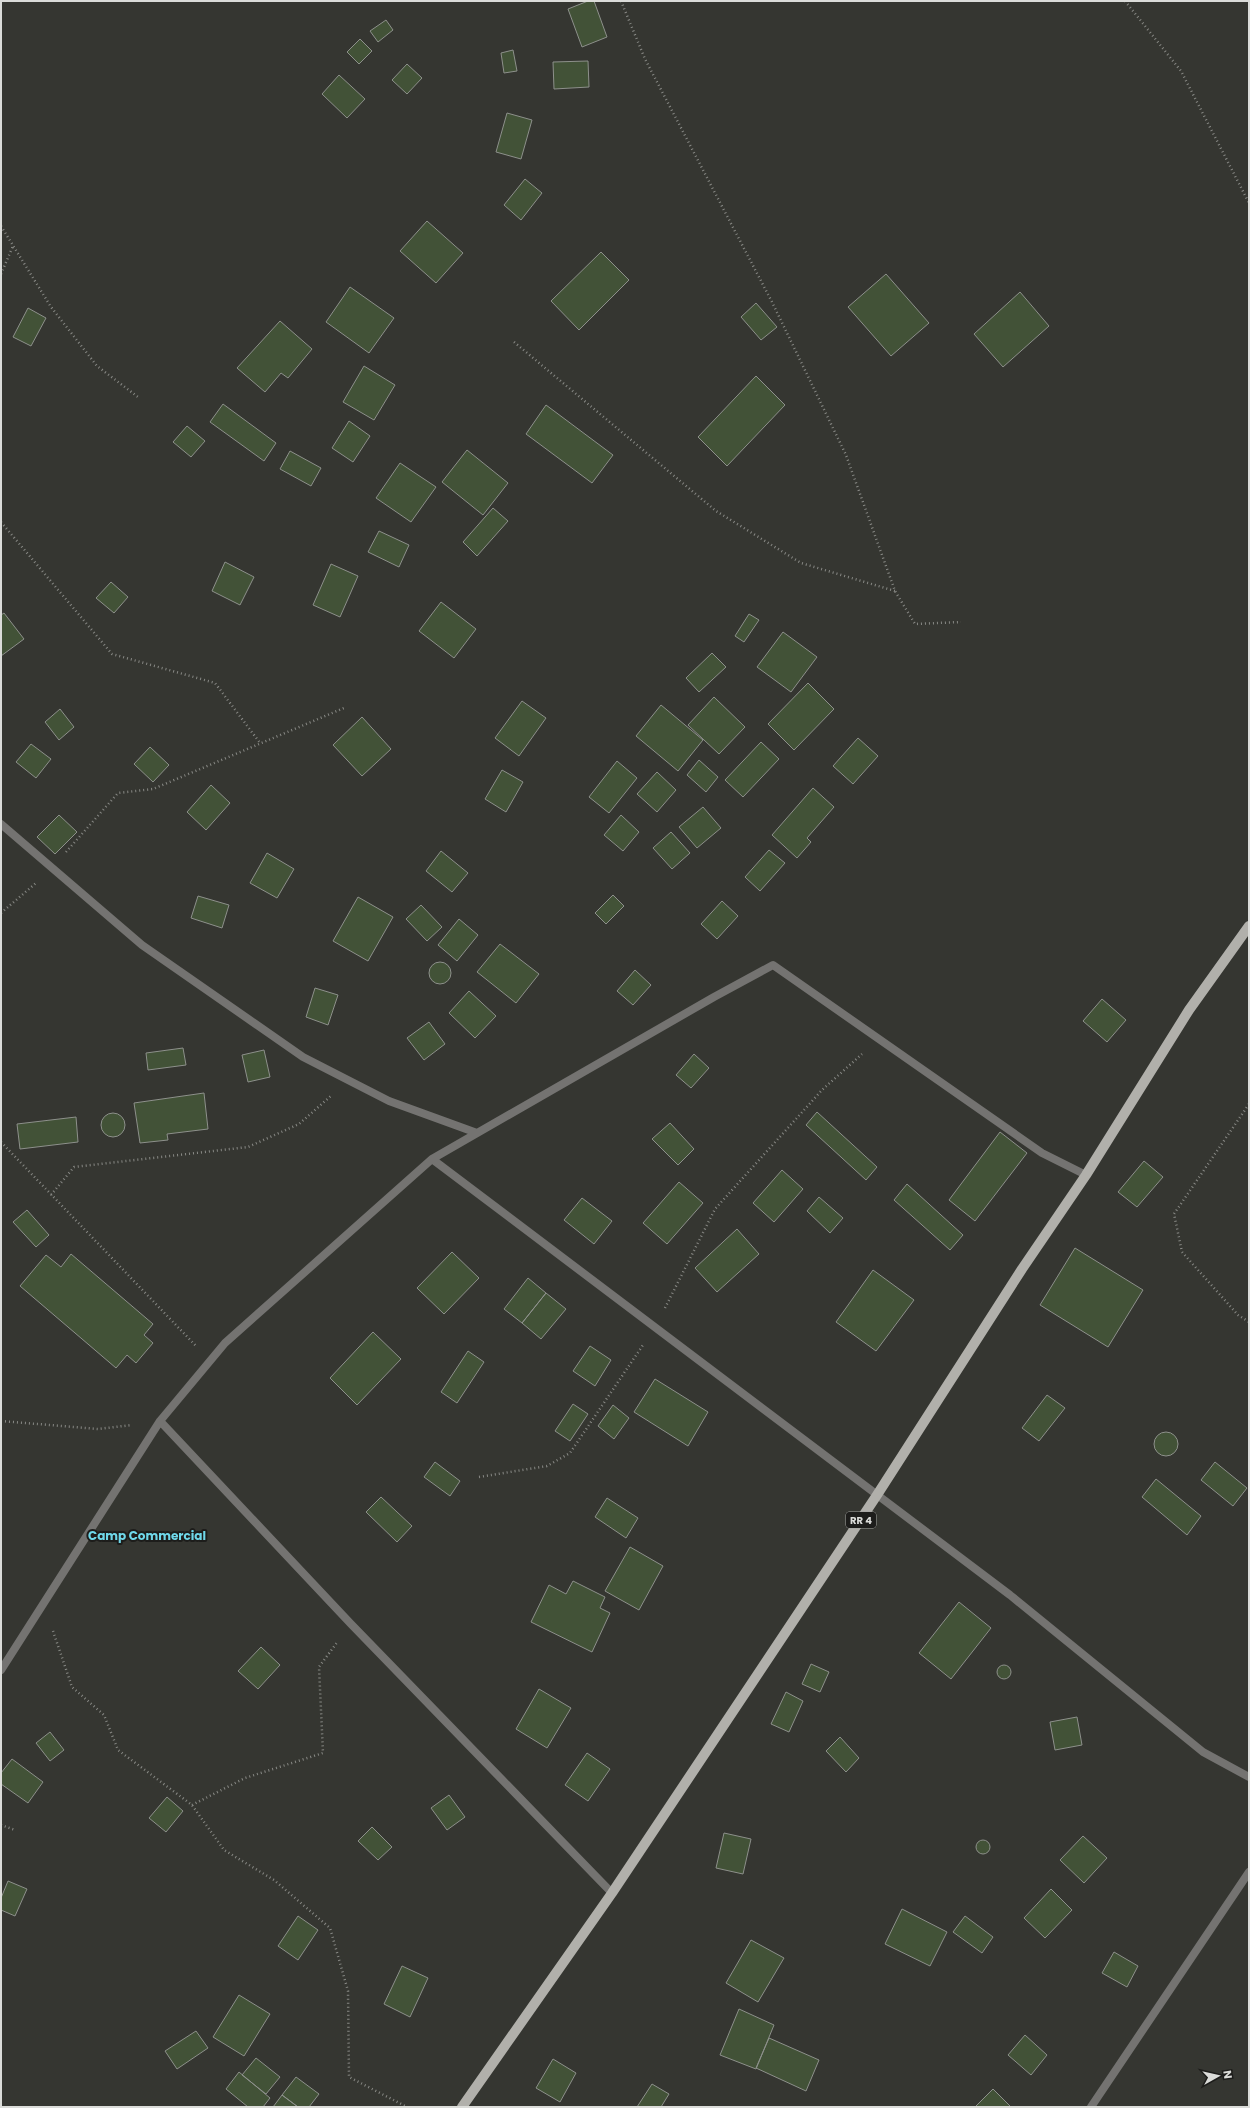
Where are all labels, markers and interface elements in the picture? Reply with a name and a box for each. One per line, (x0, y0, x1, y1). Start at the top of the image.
road number: RR 4 (846, 1512, 876, 1528)
district label: Camp Commercial (88, 1527, 206, 1544)
north arrow (1198, 2056, 1238, 2096)
text: N (1219, 2069, 1236, 2080)

